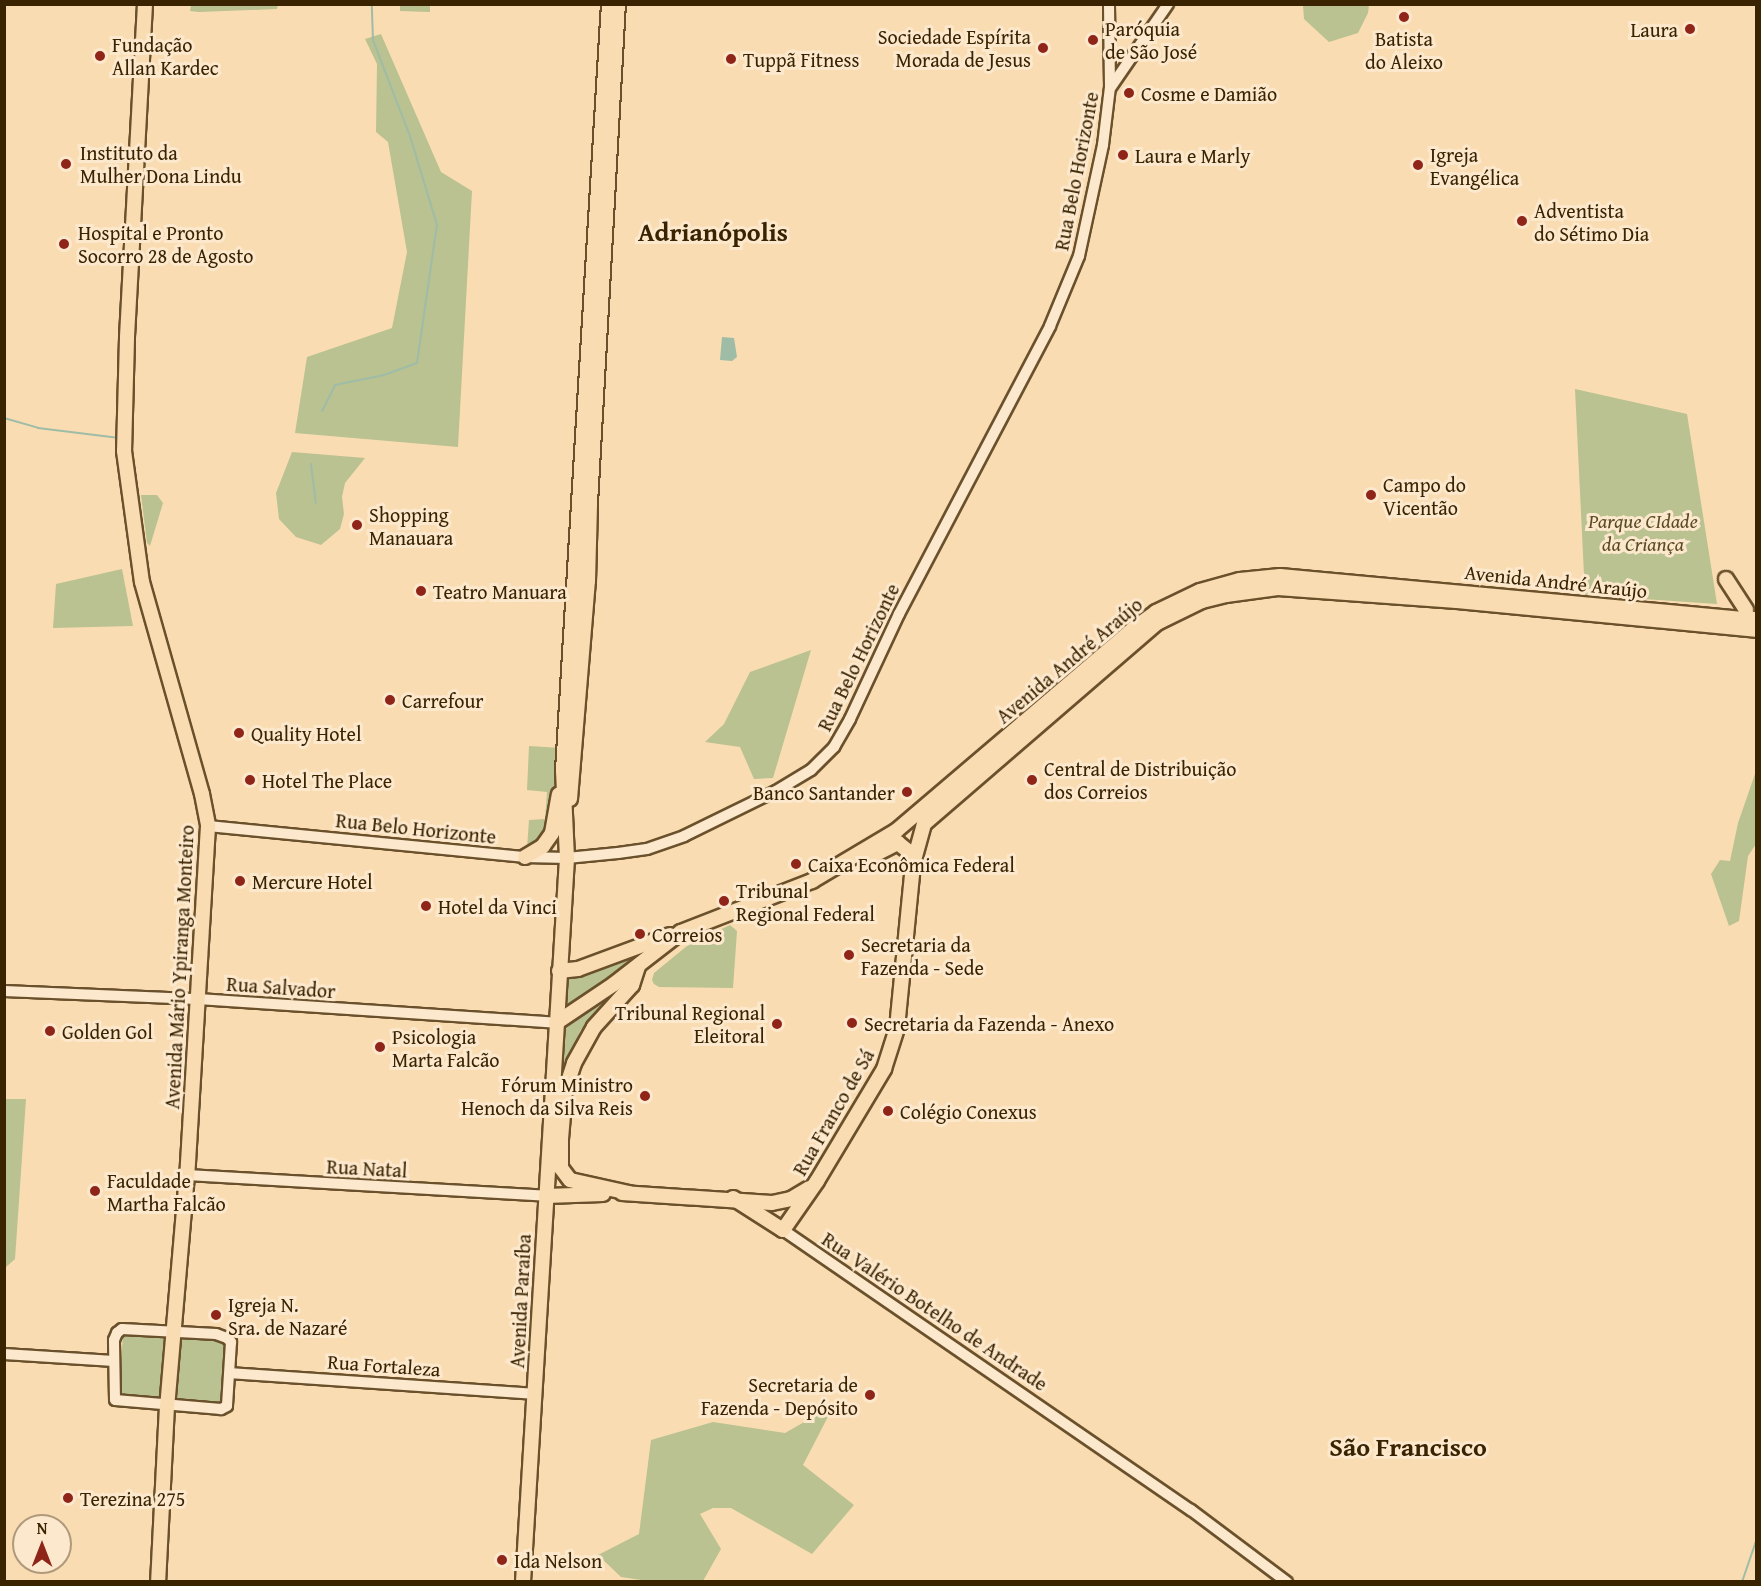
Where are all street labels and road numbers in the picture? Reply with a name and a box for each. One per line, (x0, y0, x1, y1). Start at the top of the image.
street label: Rua Belo Horizonte (1049, 90, 1103, 252)
street label: Avenida André Araújo (1464, 559, 1648, 603)
street label: Rua Belo Horizonte (812, 579, 904, 735)
street label: Avenida André Araújo (991, 592, 1147, 728)
street label: Rua Belo Horizonte (335, 808, 497, 848)
street label: Avenida Mário Ypiranga Monteiro (160, 824, 198, 1110)
street label: Rua Salvador (226, 971, 336, 1003)
street label: Rua Franco de Sá (787, 1045, 879, 1179)
street label: Rua Natal (326, 1154, 408, 1182)
street label: Rua Valério Botelho de Andrade (818, 1227, 1052, 1395)
street label: Avenida Paraíba (504, 1233, 536, 1369)
street label: Rua Fortaleza (327, 1349, 441, 1381)

